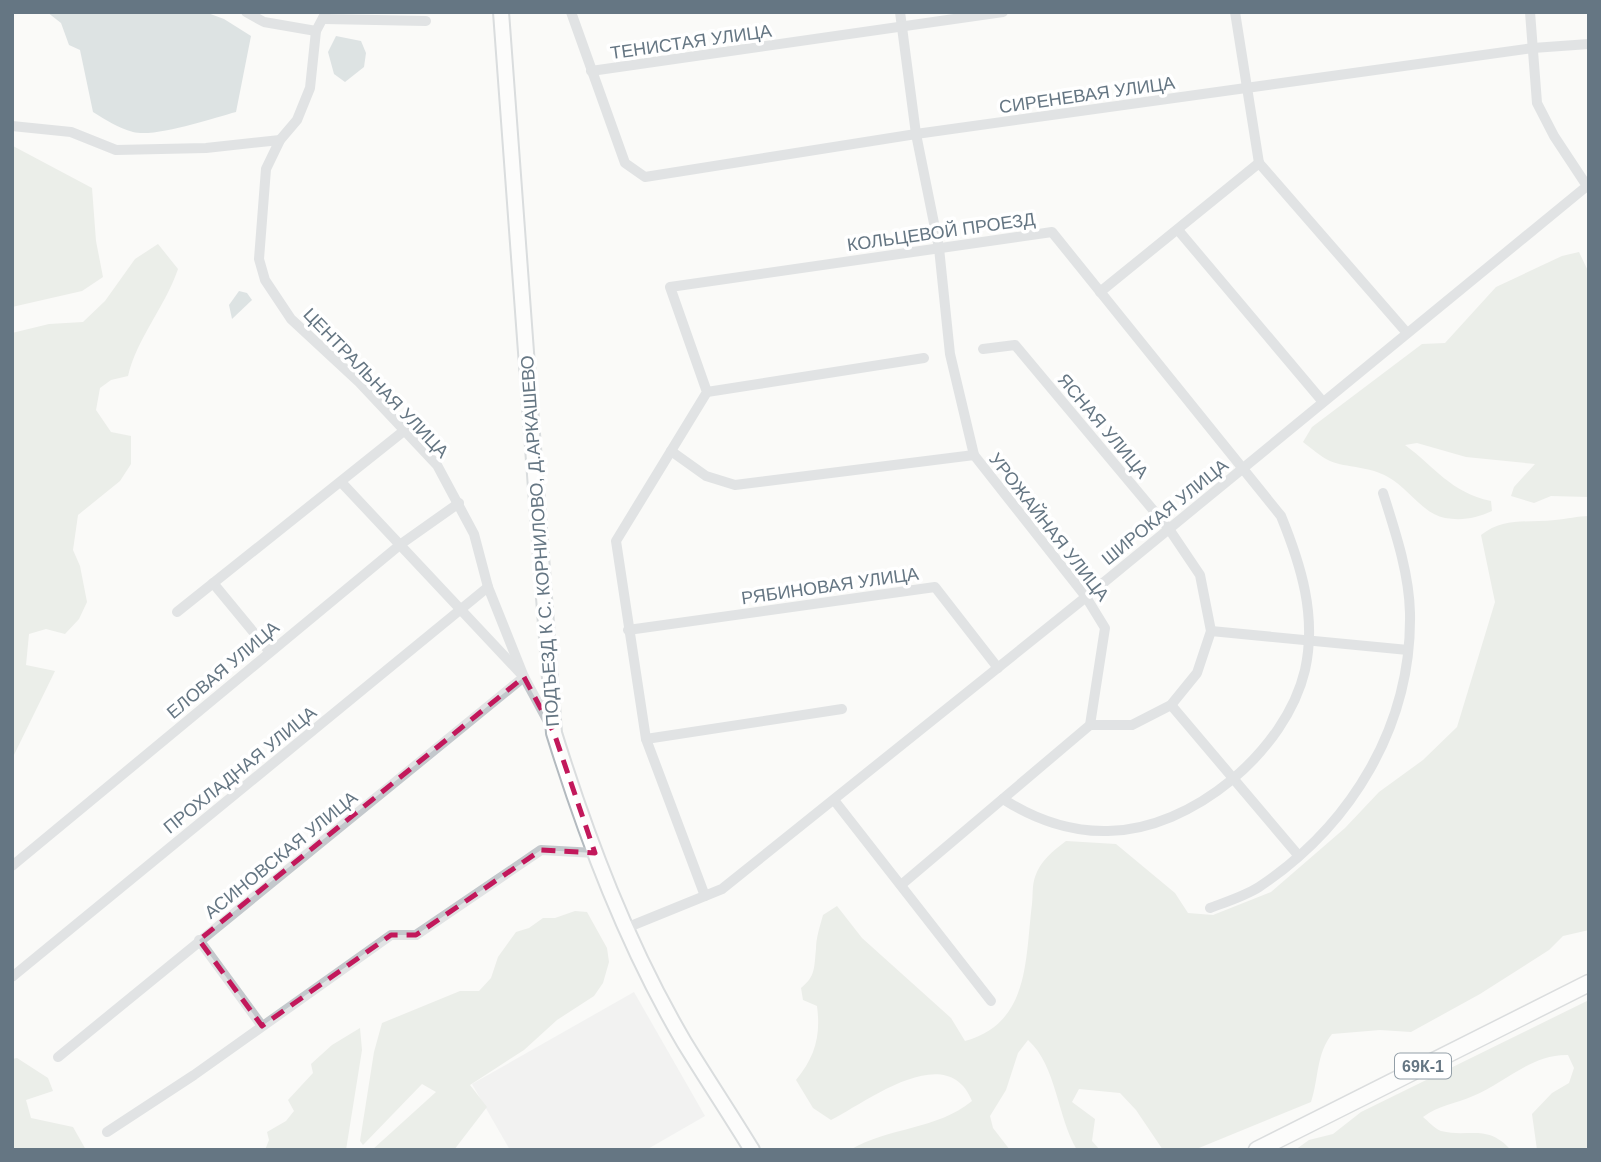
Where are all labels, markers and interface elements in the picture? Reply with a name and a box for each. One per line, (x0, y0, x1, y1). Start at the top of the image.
street label: ТЕНИСТАЯ УЛИЦА (609, 21, 773, 63)
street label: СИРЕНЕВАЯ УЛИЦА (998, 73, 1176, 117)
street label: КОЛЬЦЕВОЙ ПРОЕЗД (846, 208, 1036, 255)
street label: ЦЕНТРАЛЬНАЯ УЛИЦА (299, 304, 453, 462)
street label: ПОДЪЕЗД К С. КОРНИЛОВО, Д.АРКАШЕВО (517, 355, 563, 727)
street label: ЯСНАЯ УЛИЦА (1054, 370, 1152, 482)
street label: УРОЖАЙНАЯ УЛИЦА (985, 448, 1114, 605)
street label: ШИРОКАЯ УЛИЦА (1098, 455, 1232, 569)
street label: РЯБИНОВАЯ УЛИЦА (740, 564, 920, 608)
street label: ЕЛОВАЯ УЛИЦА (163, 617, 283, 723)
street label: ПРОХЛАДНАЯ УЛИЦА (160, 702, 320, 838)
street label: АСИНОВСКАЯ УЛИЦА (201, 787, 361, 923)
road number: 69К-1 (1395, 1054, 1451, 1078)

